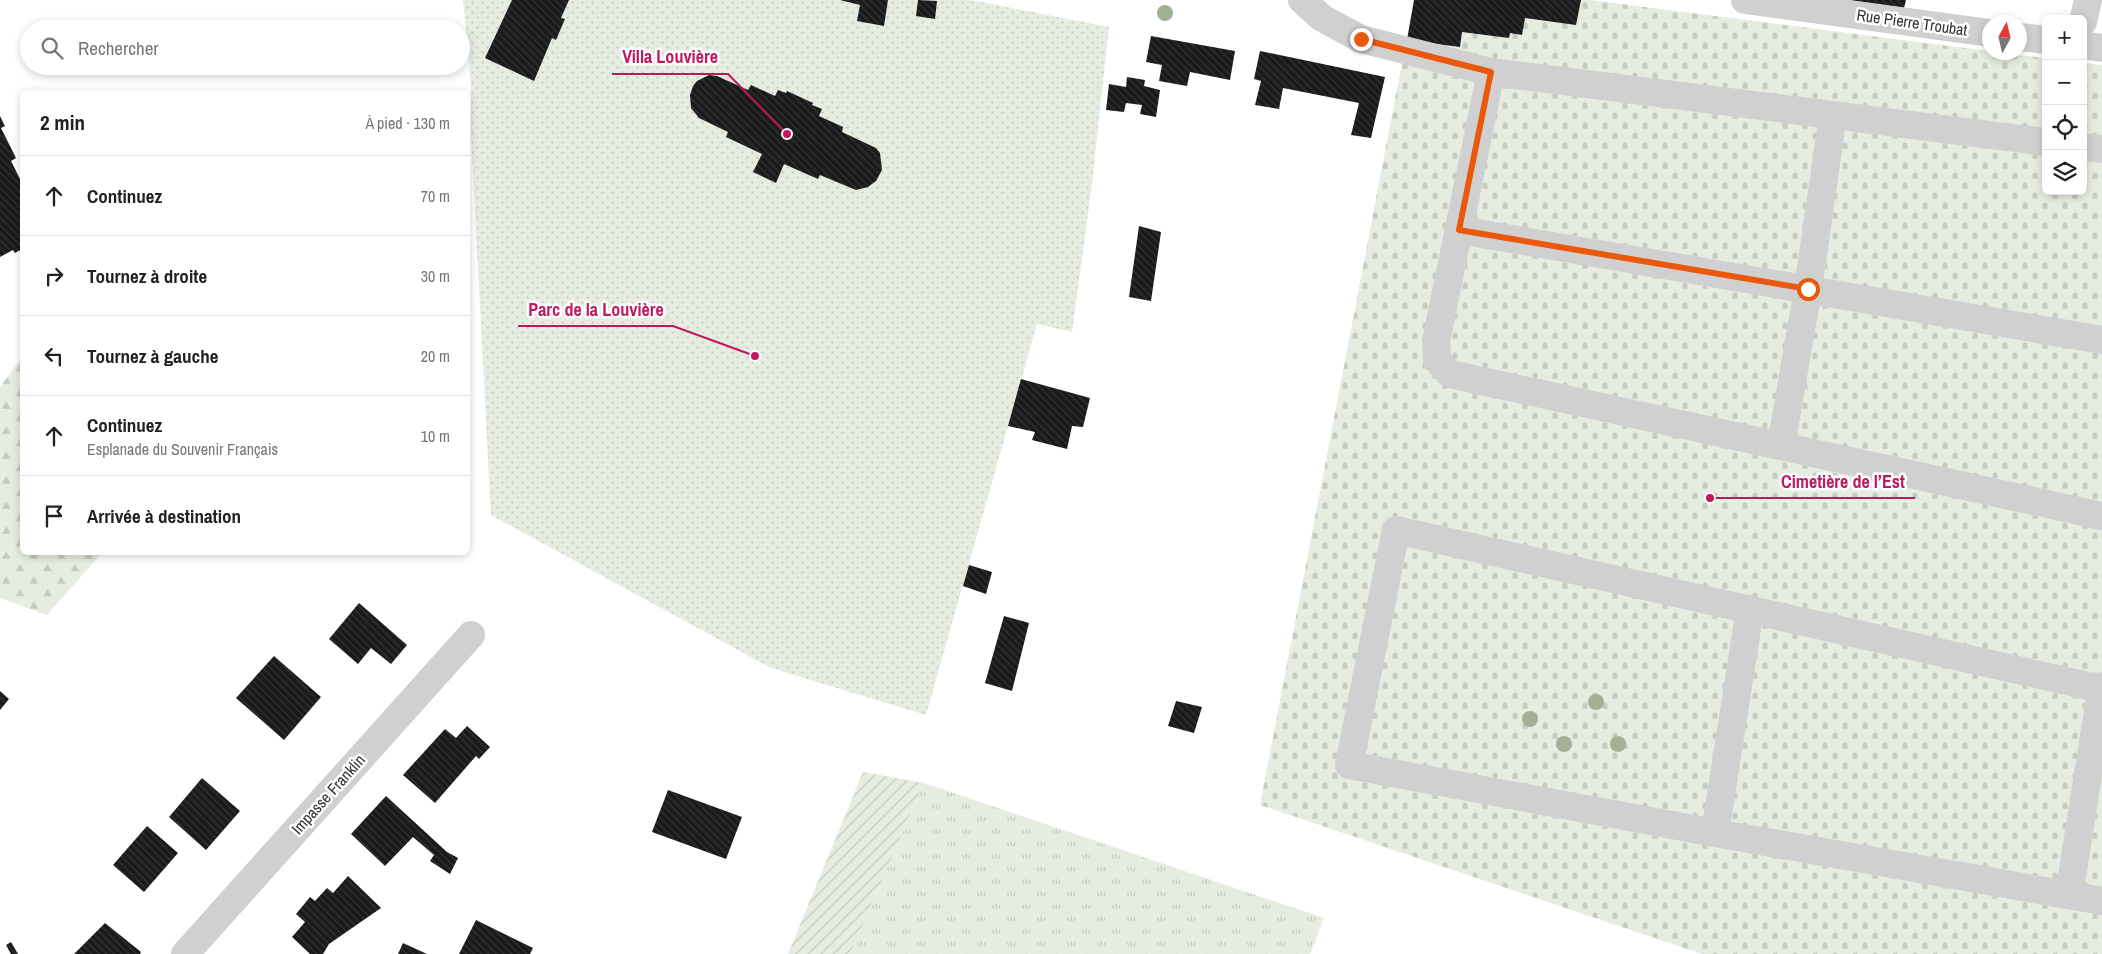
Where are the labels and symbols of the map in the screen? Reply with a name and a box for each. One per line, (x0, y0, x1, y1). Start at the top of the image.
street label: Rue Pierre Troubat (1855, 3, 1969, 41)
north arrow (1982, 15, 2027, 60)
route end (1350, 28, 1373, 51)
callout: Villa Louvière (612, 41, 728, 74)
text: Villa Louvière (622, 44, 718, 69)
route start (1797, 278, 1820, 301)
callout: Parc de la Louvière (518, 293, 673, 326)
text: Parc de la Louvière (528, 297, 664, 322)
callout: Cimetière de l’Est (1771, 465, 1915, 498)
text: Cimetière de l’Est (1781, 469, 1905, 494)
street label: Impasse Franklin (286, 749, 370, 839)

